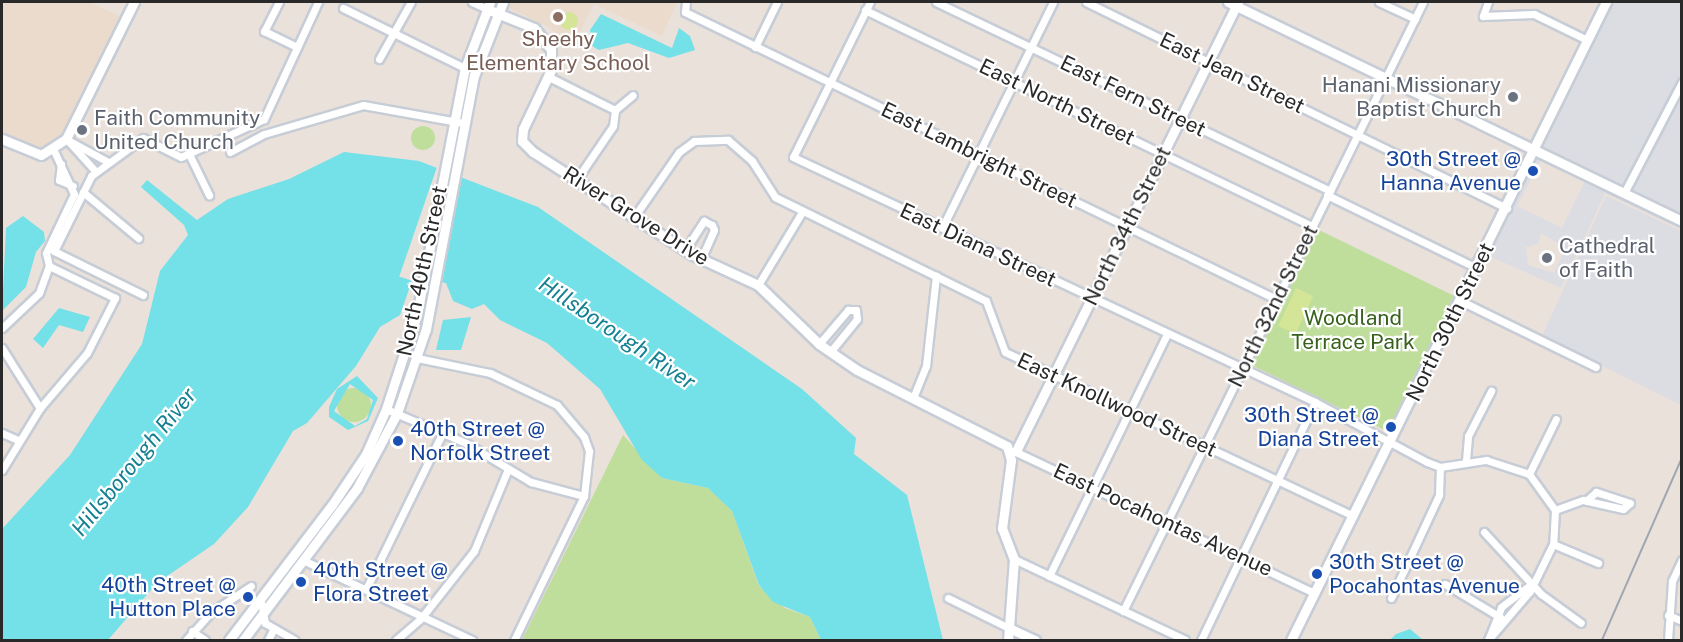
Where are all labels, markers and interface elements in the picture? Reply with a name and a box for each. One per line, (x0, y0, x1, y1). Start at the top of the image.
marker: Sheehy Elementary School (551, 10, 565, 24)
place label: Sheehy Elementary School (466, 26, 650, 76)
street label: East Jean Street (1155, 27, 1309, 119)
street label: East Fern Street (1056, 50, 1210, 142)
street label: East North Street (975, 53, 1139, 151)
place label: Hanani Missionary Baptist Church (1322, 72, 1501, 122)
marker: Hanani Missionary Baptist Church (1506, 90, 1520, 104)
street label: East Lambright Street (877, 97, 1081, 213)
place label: Faith Community United Church (94, 105, 260, 155)
marker: Faith Community United Church (75, 123, 89, 137)
street label: North 34th Street (1078, 142, 1176, 310)
place label: 30th Street @ Hanna Avenue (1380, 146, 1521, 196)
street label: River Grove Drive (558, 161, 714, 271)
marker: 30th Street @ Hanna Avenue (1526, 164, 1540, 178)
street label: North 40th Street (392, 183, 452, 359)
street label: East Diana Street (896, 198, 1060, 292)
street label: North 32nd Street (1223, 221, 1323, 391)
place label: Cathedral of Faith (1559, 233, 1655, 283)
street label: North 30th Street (1401, 239, 1499, 405)
marker: Cathedral of Faith (1540, 251, 1554, 265)
water label: Hillsborough River (534, 271, 700, 395)
park label: Woodland Terrace Park (1291, 305, 1415, 355)
street label: East Knollwood Street (1013, 348, 1221, 462)
water label: Hillsborough River (66, 383, 202, 541)
place label: 30th Street @ Diana Street (1244, 402, 1379, 452)
place label: 40th Street @ Norfolk Street (410, 416, 551, 466)
marker: 30th Street @ Diana Street (1384, 420, 1398, 434)
marker: 40th Street @ Norfolk Street (391, 434, 405, 448)
street label: East Pocahontas Avenue (1049, 458, 1277, 582)
place label: 30th Street @ Pocahontas Avenue (1329, 549, 1520, 599)
place label: 40th Street @ Flora Street (313, 557, 448, 607)
marker: 30th Street @ Pocahontas Avenue (1310, 567, 1324, 581)
place label: 40th Street @ Hutton Place (101, 572, 236, 622)
marker: 40th Street @ Flora Street (294, 575, 308, 589)
marker: 40th Street @ Hutton Place (241, 590, 255, 604)

